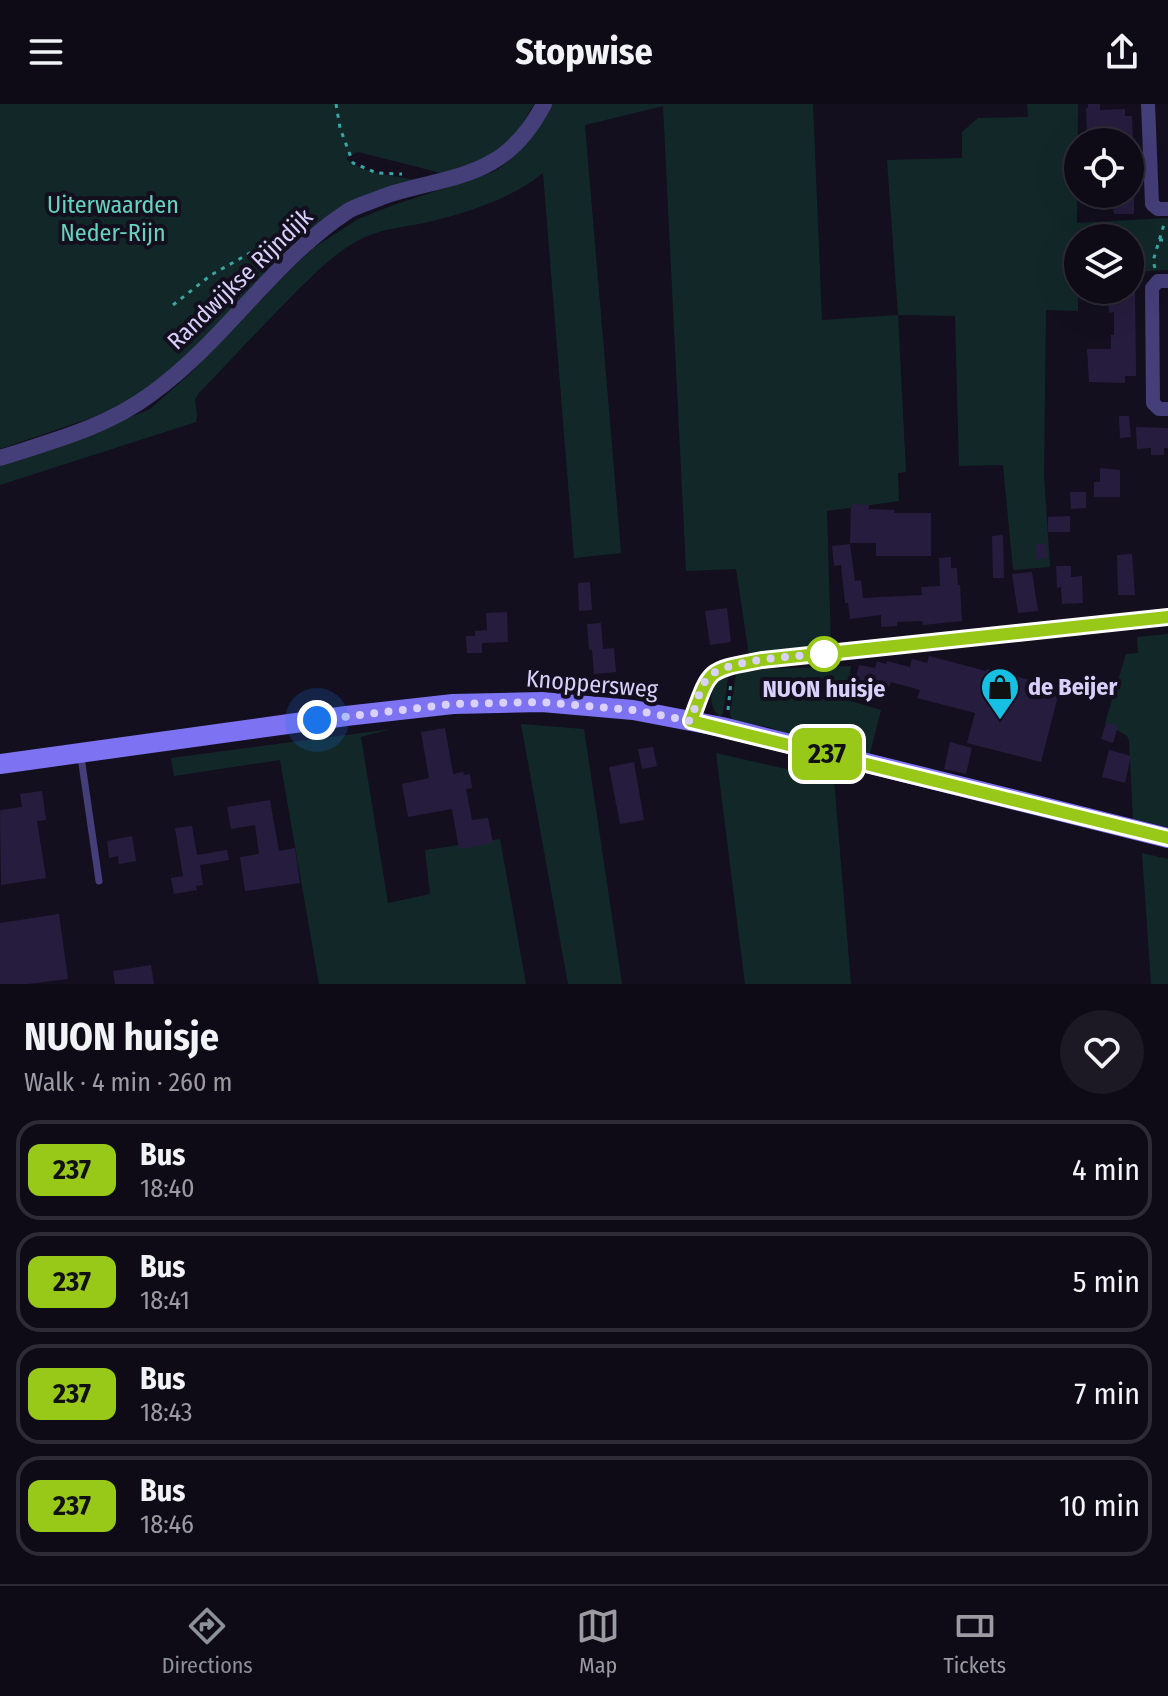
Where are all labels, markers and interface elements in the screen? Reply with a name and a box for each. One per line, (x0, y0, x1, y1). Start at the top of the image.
icon: menu (24, 30, 68, 74)
text: Stopwise (515, 30, 653, 74)
icon: share (1100, 30, 1144, 74)
map controls (1064, 128, 1144, 304)
button: locate (1064, 128, 1144, 208)
park label: Uiterwaarden Neder-Rijn (47, 191, 179, 247)
street label: Randwijkse Rijndijk (162, 202, 319, 355)
button: layers (1064, 224, 1144, 304)
marker: NUON huisje (807, 637, 841, 671)
street label: Knoppersweg (525, 664, 660, 704)
shop icon: de Beijer (979, 666, 1021, 721)
place label: de Beijer (1028, 673, 1117, 701)
place label: NUON huisje (762, 675, 886, 703)
your location (297, 700, 337, 740)
line badge: 237 (781, 728, 873, 780)
text: 237 (808, 737, 846, 770)
button: heart (1060, 1010, 1144, 1094)
text: NUON huisje (24, 1014, 219, 1060)
text: Walk · 4 min · 260 m (24, 1067, 233, 1098)
text: Bus (140, 1137, 185, 1173)
text: 4 min (1072, 1152, 1140, 1188)
text: 237 (53, 1153, 91, 1186)
text: 18:40 (140, 1173, 195, 1204)
text: Bus (140, 1249, 185, 1285)
text: 5 min (1073, 1264, 1140, 1300)
text: 237 (53, 1265, 91, 1298)
text: 18:41 (140, 1285, 190, 1316)
text: Bus (140, 1361, 185, 1397)
text: 7 min (1074, 1376, 1140, 1412)
text: 237 (53, 1377, 91, 1410)
text: 18:43 (140, 1397, 192, 1428)
text: Bus (140, 1473, 185, 1509)
text: 10 min (1059, 1488, 1140, 1524)
text: 237 (53, 1489, 91, 1522)
text: 18:46 (140, 1509, 194, 1540)
tab: Directions (162, 1604, 253, 1679)
tab: Map (576, 1604, 620, 1679)
tab: Tickets (944, 1604, 1006, 1679)

